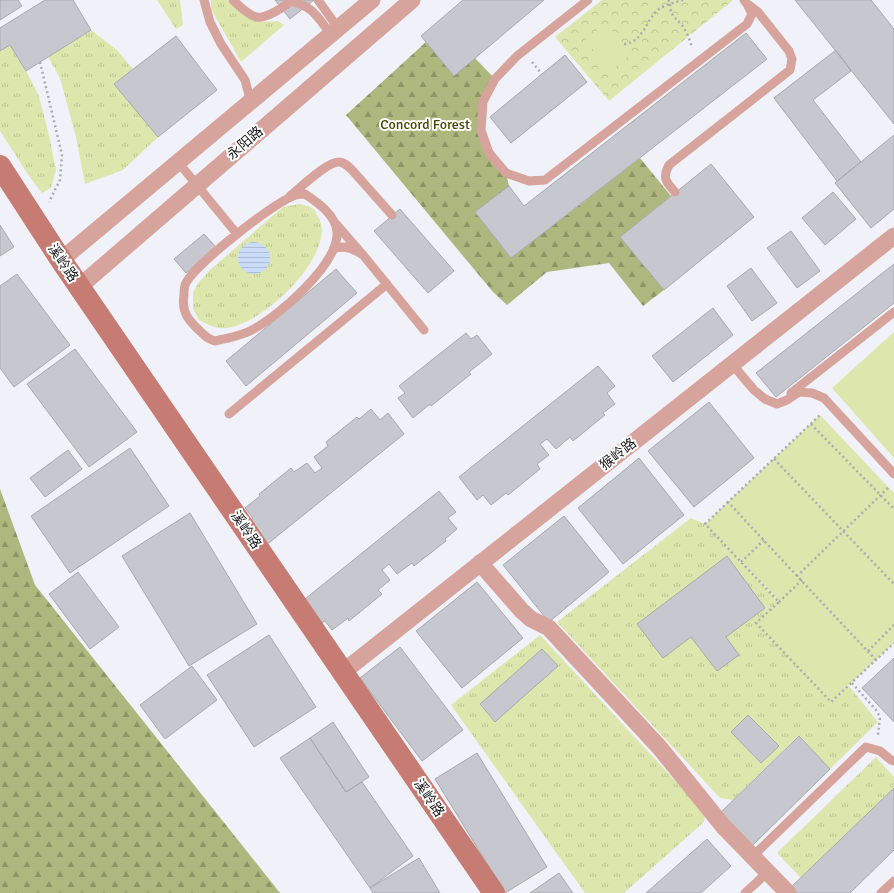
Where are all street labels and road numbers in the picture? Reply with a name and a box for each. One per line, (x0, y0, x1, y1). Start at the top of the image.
street label: 永阳路 (224, 123, 266, 163)
street label: 溪岭路 (44, 241, 82, 285)
street label: 猴岭路 (596, 434, 640, 474)
street label: 溪岭路 (227, 508, 265, 552)
street label: 溪岭路 (410, 776, 448, 820)

